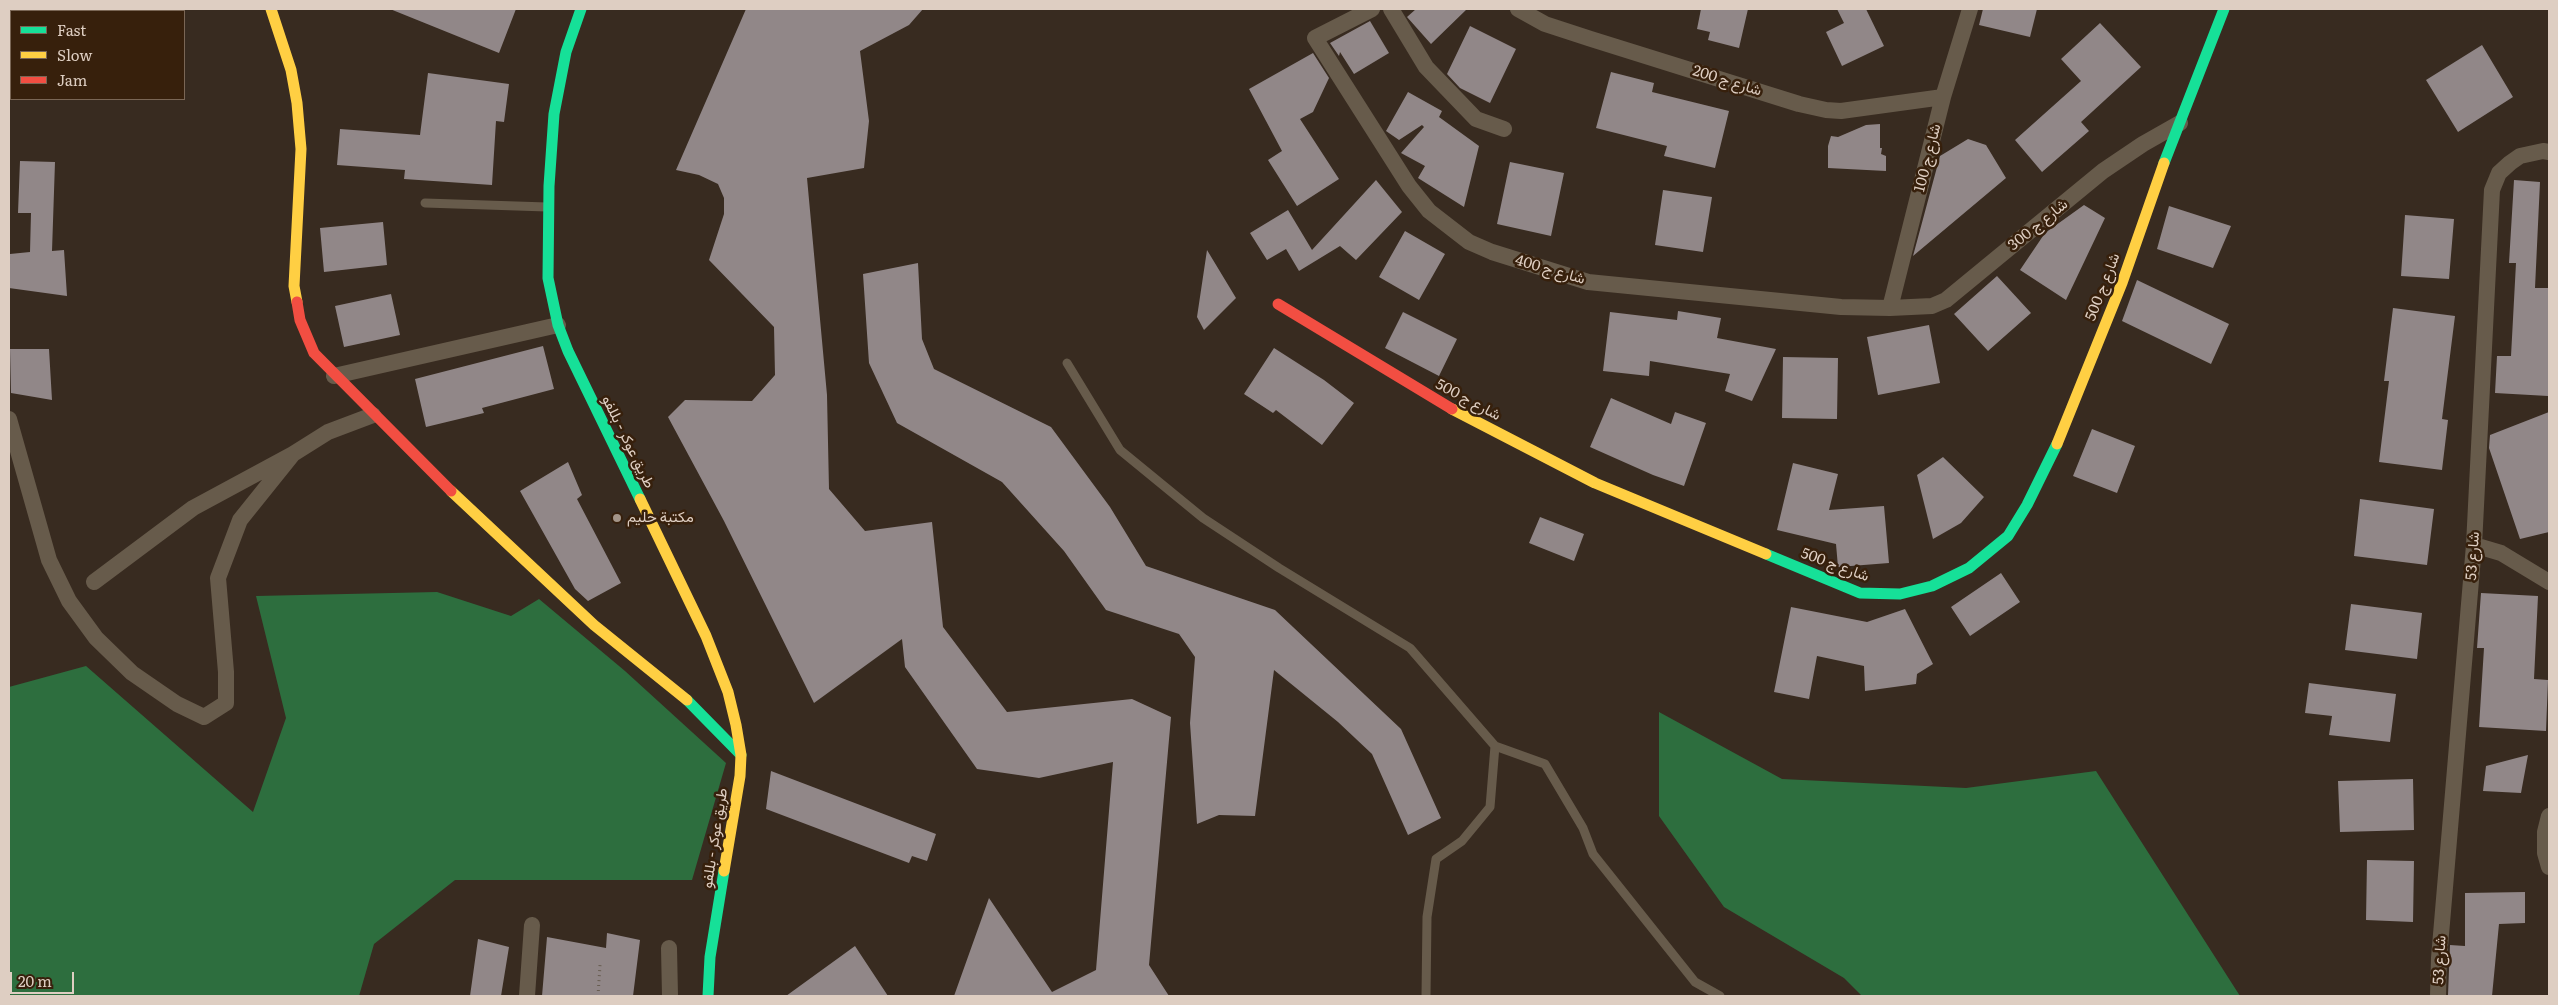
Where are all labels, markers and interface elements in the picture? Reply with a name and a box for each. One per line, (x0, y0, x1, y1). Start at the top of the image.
legend (10, 10, 185, 100)
text: Fast (57, 18, 86, 41)
text: Slow (57, 43, 92, 66)
street label: شارع ج 200 (1690, 62, 1764, 100)
text: Jam (57, 68, 87, 91)
street label: شارع ج 100 (1911, 122, 1945, 194)
street label: شارع ج 300 (2004, 195, 2072, 255)
street label: شارع ج 400 (1513, 251, 1587, 289)
street label: شارع ج 500 (2082, 251, 2124, 323)
street label: شارع ج 500 (1432, 375, 1504, 425)
street label: طريق عوكر - بللفو (598, 393, 658, 491)
place label: مكتبة حليم (627, 509, 694, 527)
marker: مكتبة حليم (611, 512, 623, 524)
street label: شارع 53 (2462, 531, 2484, 581)
street label: شارع ج 500 (1798, 544, 1872, 586)
street label: طريق عوكر - بللفو (698, 787, 732, 889)
street label: شارع 53 (2430, 935, 2450, 985)
scale bar (12, 962, 76, 994)
text: 20 m (18, 969, 52, 992)

